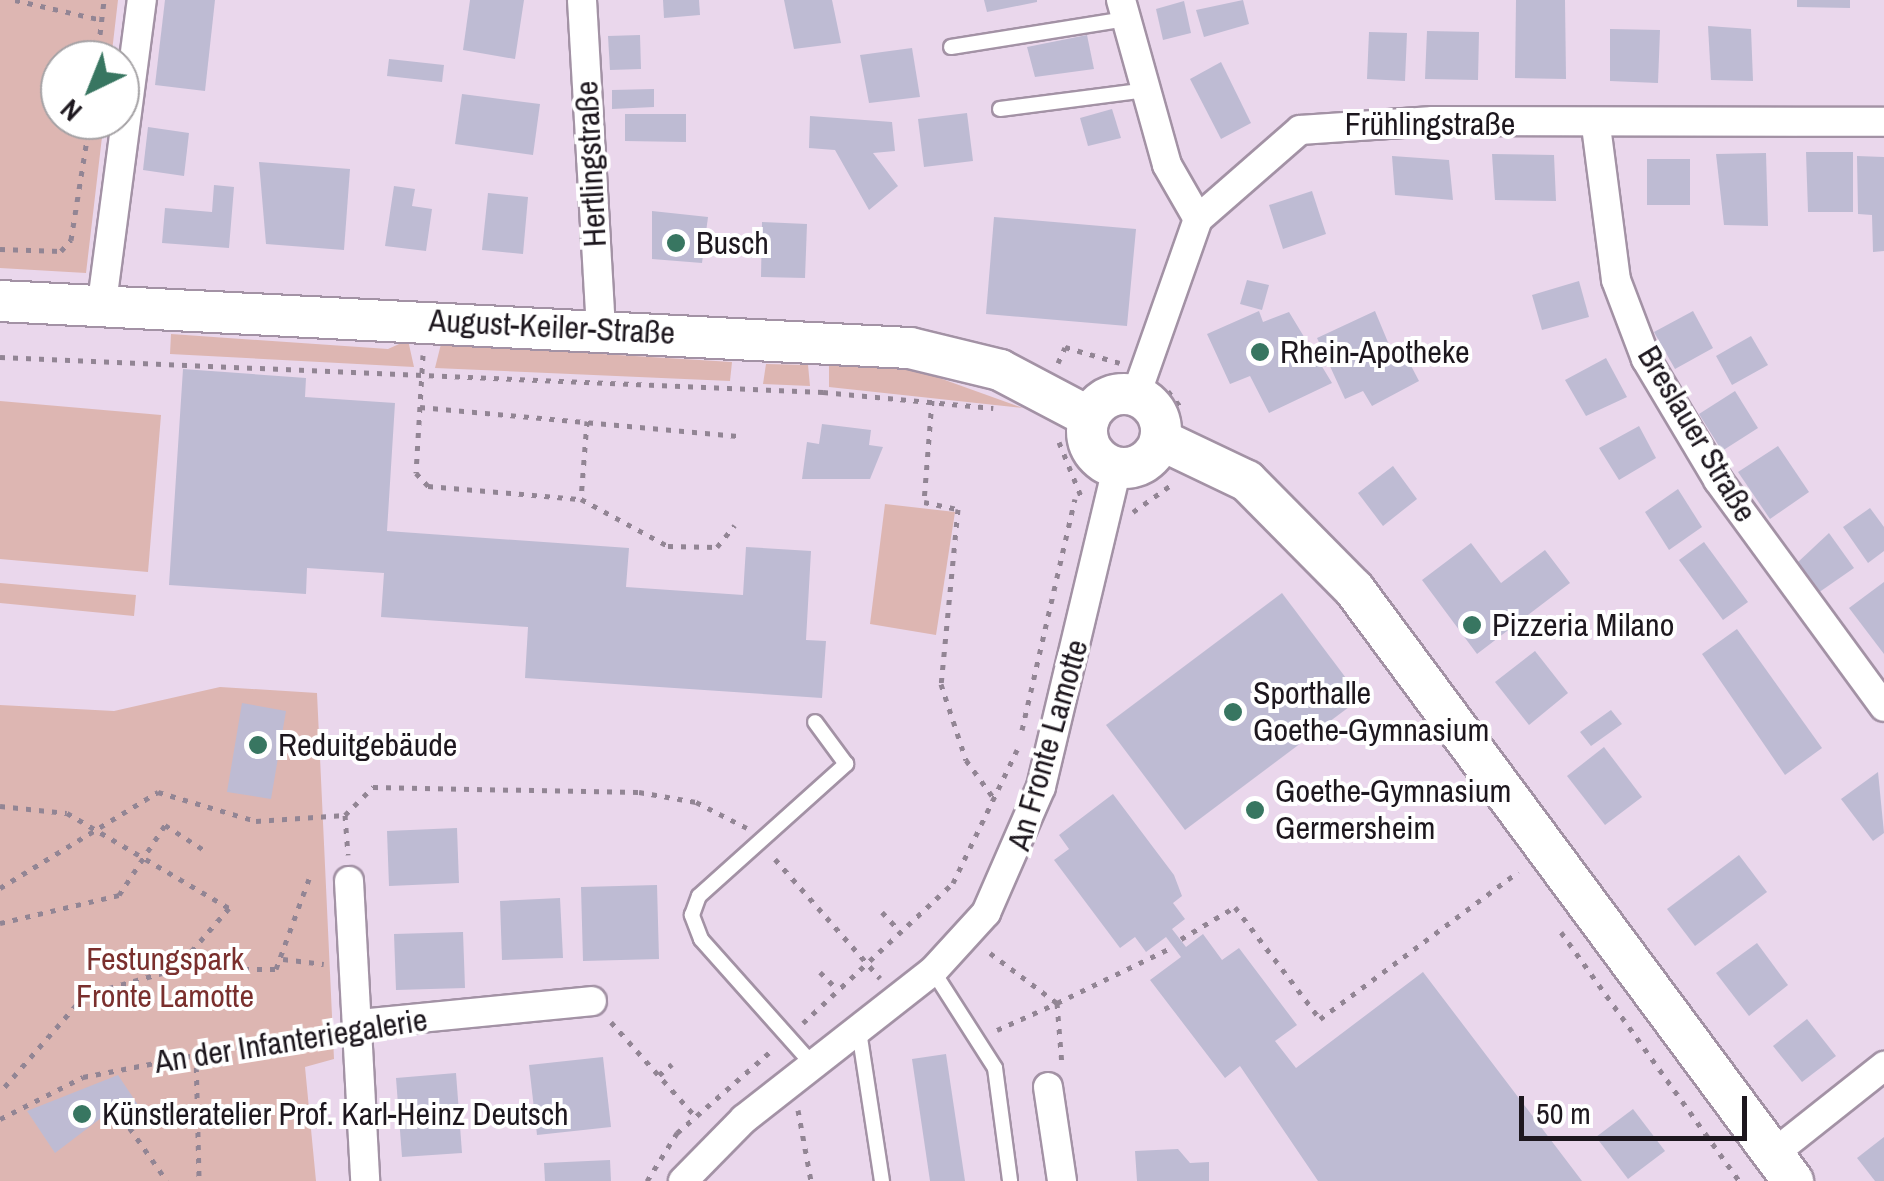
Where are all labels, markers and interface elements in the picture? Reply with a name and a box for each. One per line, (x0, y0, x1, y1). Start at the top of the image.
north arrow (40, 40, 140, 140)
street label: Hertlingstraße (567, 80, 615, 248)
text: N (52, 91, 90, 130)
street label: Frühlingstraße (1345, 105, 1515, 143)
place label: Busch (696, 224, 769, 262)
marker: Busch (665, 232, 687, 254)
street label: August-Keiler-Straße (428, 301, 676, 353)
place label: Rhein-Apotheke (1280, 333, 1470, 371)
street label: Breslauer Straße (1629, 339, 1765, 529)
marker: Rhein-Apotheke (1249, 341, 1271, 363)
place label: Pizzeria Milano (1492, 606, 1674, 644)
marker: Pizzeria Milano (1461, 614, 1483, 636)
street label: An Fronte Lamotte (1000, 635, 1096, 855)
place label: Sporthalle Goethe-Gymnasium (1253, 675, 1489, 750)
marker: Sporthalle Goethe-Gymnasium (1222, 701, 1244, 723)
place label: Reduitgebäude (278, 726, 457, 764)
marker: Reduitgebäude (247, 734, 269, 756)
place label: Goethe-Gymnasium Germersheim (1275, 773, 1511, 848)
marker: Goethe-Gymnasium Germersheim (1244, 799, 1266, 821)
park label: Festungspark Fronte Lamotte (76, 941, 254, 1016)
street label: An der Infanteriegalerie (152, 1000, 430, 1082)
scale bar (1524, 1076, 1752, 1138)
text: 50 m (1536, 1093, 1591, 1133)
place label: Künstleratelier Prof. Karl-Heinz Deutsch (102, 1095, 569, 1133)
marker: Künstleratelier Prof. Karl-Heinz Deutsch (71, 1103, 93, 1125)

